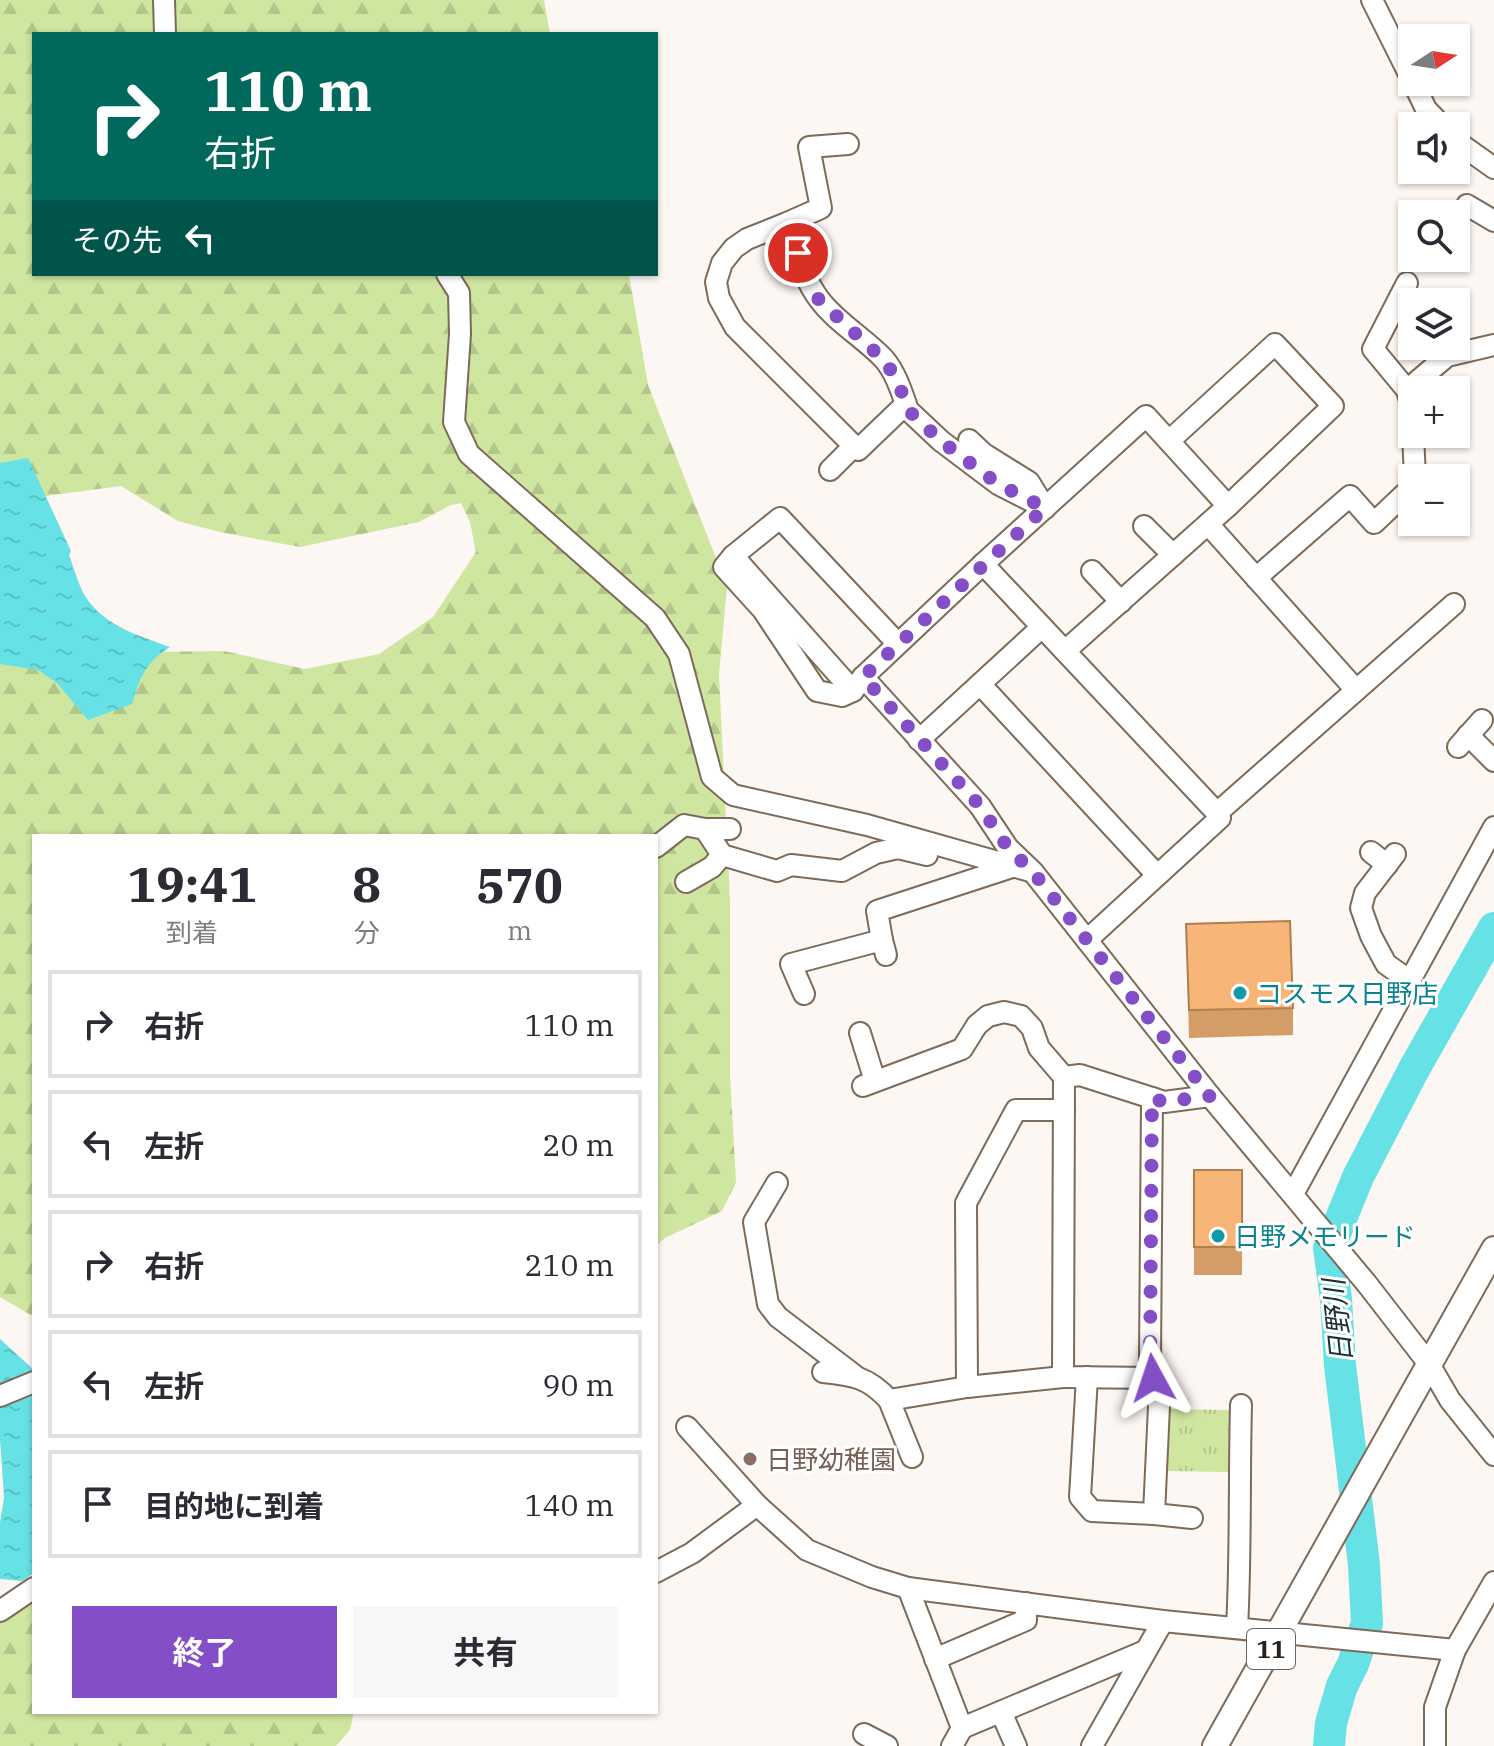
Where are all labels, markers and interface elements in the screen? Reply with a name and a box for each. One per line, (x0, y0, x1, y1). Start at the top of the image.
north arrow (1398, 24, 1470, 96)
map controls (1398, 24, 1470, 536)
text: 110 m (204, 54, 372, 126)
icon: right (72, 64, 176, 168)
button: sound (1398, 112, 1470, 184)
text: 右折 (204, 129, 276, 176)
button: search (1398, 200, 1470, 272)
icon: left (178, 216, 222, 260)
pin (764, 219, 832, 287)
text: その先 (72, 220, 162, 259)
icon: arrive (776, 231, 820, 275)
button: layers (1398, 288, 1470, 360)
button: + (1398, 376, 1470, 448)
button: − (1398, 464, 1470, 536)
text: 19:41 (127, 853, 257, 915)
text: 8 (352, 853, 381, 915)
text: 570 (476, 854, 563, 916)
text: m (507, 913, 532, 947)
text: 到着 (166, 915, 218, 949)
text: 分 (354, 915, 380, 949)
place label: コスモス日野店 (1256, 976, 1438, 1010)
marker: コスモス日野店 (1231, 984, 1249, 1002)
icon: right (76, 1002, 120, 1046)
text: 110 m (524, 1005, 614, 1044)
text: 右折 (144, 1006, 204, 1045)
icon: left (76, 1122, 120, 1166)
text: 20 m (542, 1125, 614, 1164)
text: 左折 (144, 1126, 204, 1165)
place label: 日野メモリード (1234, 1219, 1416, 1253)
marker: 日野メモリード (1209, 1227, 1227, 1245)
icon: right (76, 1242, 120, 1286)
text: 210 m (524, 1245, 614, 1284)
text: 右折 (144, 1246, 204, 1285)
water label: 日野川 (1314, 1274, 1360, 1365)
position arrow (1111, 1336, 1195, 1420)
icon: left (76, 1362, 120, 1406)
text: 90 m (542, 1365, 614, 1404)
text: 左折 (144, 1366, 204, 1405)
place label: 日野幼稚園 (766, 1442, 896, 1476)
marker: 日野幼稚園 (741, 1450, 759, 1468)
icon: arrive (76, 1482, 120, 1526)
text: 140 m (524, 1485, 614, 1524)
text: 目的地に到着 (144, 1486, 324, 1525)
button: 終了 (72, 1606, 337, 1698)
button: 共有 (353, 1606, 618, 1698)
road number: 11 (1247, 1629, 1295, 1669)

